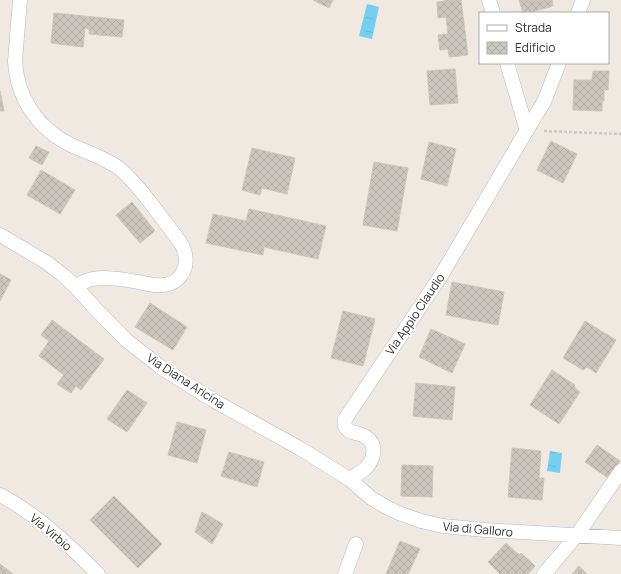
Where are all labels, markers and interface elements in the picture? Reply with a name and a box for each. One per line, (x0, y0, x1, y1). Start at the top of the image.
legend (479, 12, 609, 64)
text: Strada (515, 19, 552, 36)
text: Edificio (515, 39, 555, 56)
street label: Via Appio Claudio (381, 270, 449, 358)
street label: Via Diana Aricina (143, 349, 229, 413)
street label: Via Virbio (26, 509, 76, 555)
street label: Via di Galloro (442, 517, 514, 541)

